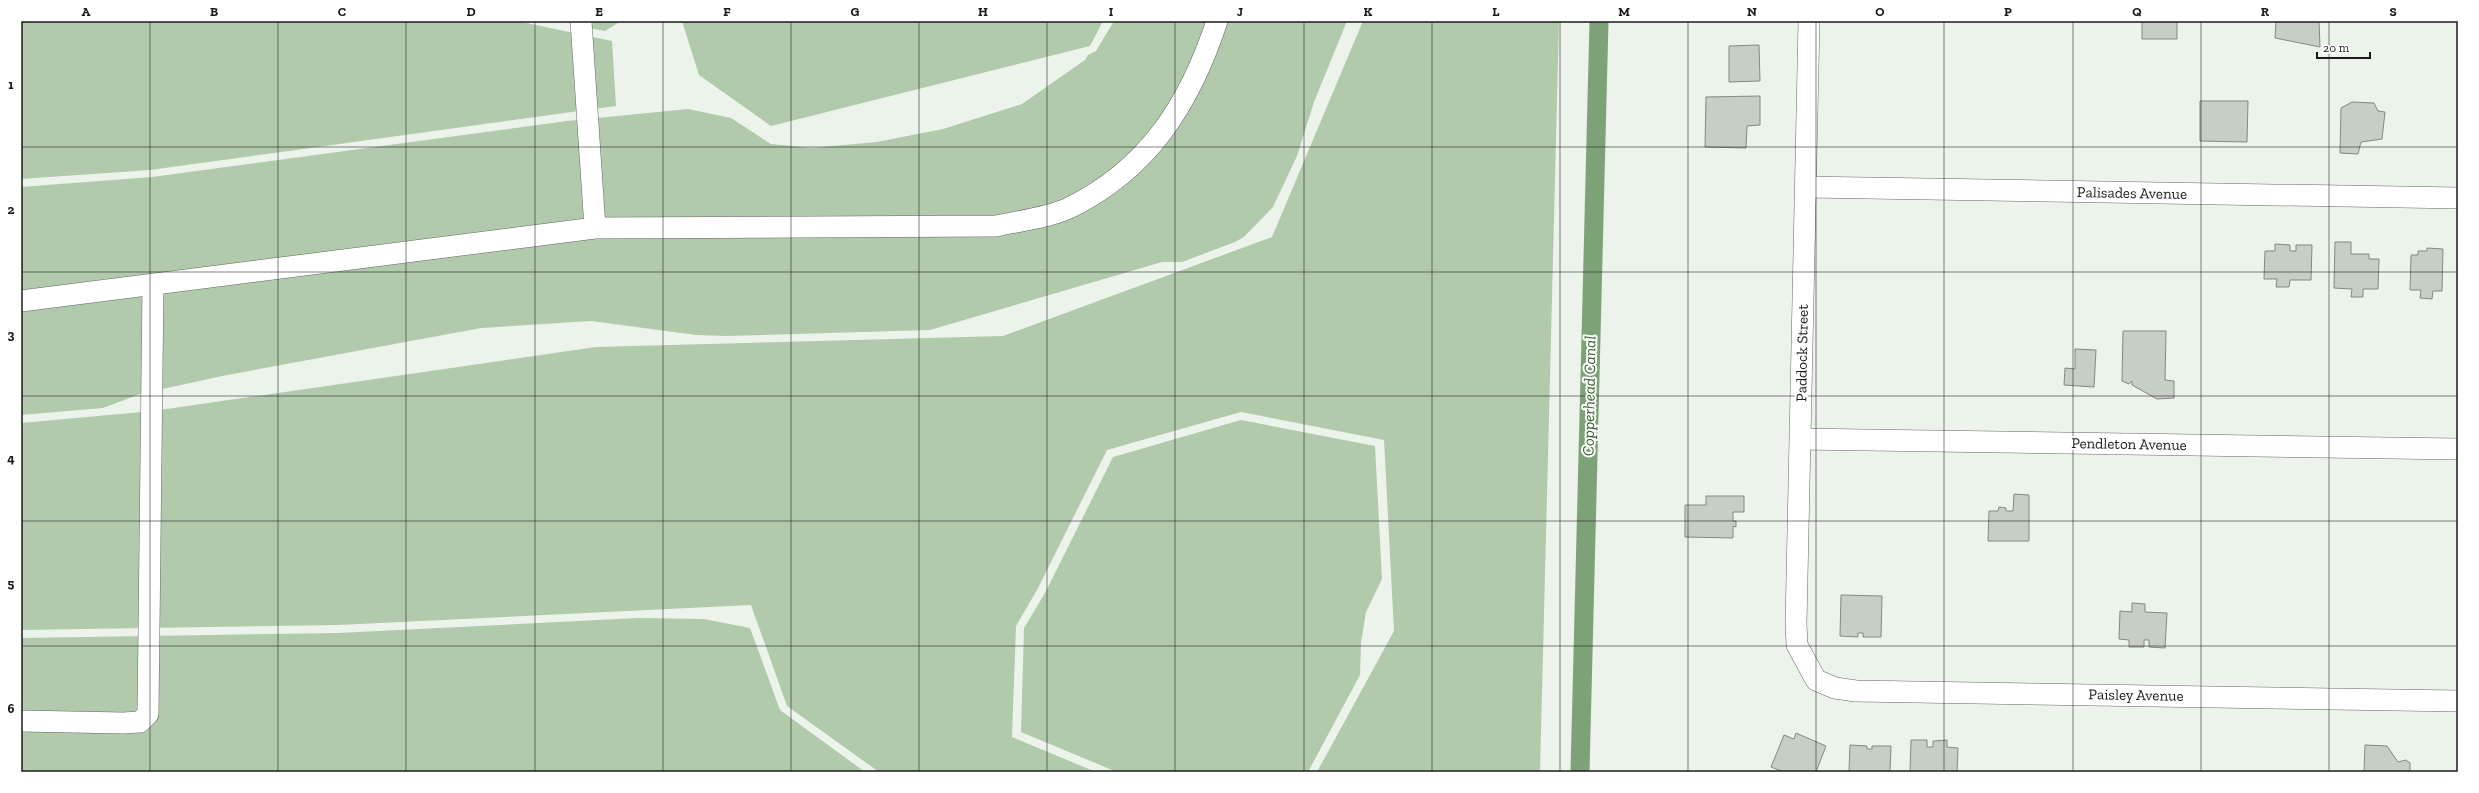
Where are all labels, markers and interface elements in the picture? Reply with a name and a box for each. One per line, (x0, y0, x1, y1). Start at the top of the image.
text: A (82, 4, 91, 19)
text: B (210, 4, 218, 19)
text: C (338, 4, 346, 19)
text: D (466, 4, 476, 19)
text: E (595, 4, 603, 19)
text: F (723, 4, 731, 19)
text: G (851, 4, 860, 19)
text: H (978, 4, 988, 19)
text: I (1109, 4, 1114, 19)
text: J (1237, 4, 1243, 19)
text: K (1364, 4, 1373, 19)
text: L (1492, 4, 1500, 19)
text: M (1618, 4, 1630, 19)
text: N (1747, 4, 1757, 19)
text: O (1875, 4, 1885, 19)
text: P (2004, 4, 2012, 19)
text: Q (2132, 4, 2142, 19)
text: R (2261, 4, 2270, 19)
text: S (2389, 4, 2397, 19)
scale bar (2317, 34, 2370, 60)
text: 20 m (2323, 41, 2350, 55)
text: 1 (8, 77, 14, 92)
street label: Palisades Avenue (2077, 183, 2187, 203)
text: 2 (8, 202, 15, 217)
street label: Paddock Street (1792, 304, 1812, 402)
text: 3 (8, 327, 15, 342)
water label: Copperhead Canal (1578, 336, 1600, 456)
street label: Pendleton Avenue (2071, 434, 2187, 454)
text: 4 (7, 451, 15, 466)
text: 5 (8, 576, 15, 591)
street label: Paisley Avenue (2088, 685, 2184, 705)
text: 6 (8, 701, 15, 716)

